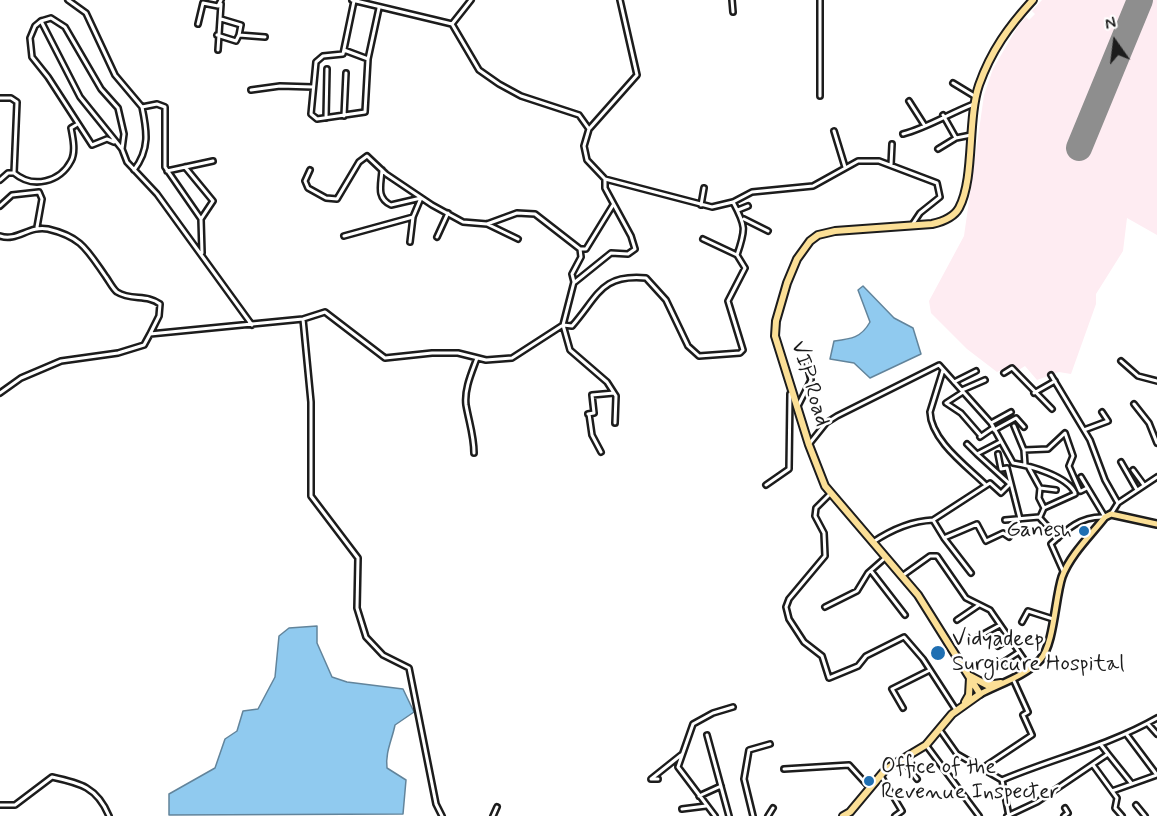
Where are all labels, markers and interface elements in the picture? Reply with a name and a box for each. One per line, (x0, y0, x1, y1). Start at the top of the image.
north arrow (1085, 12, 1145, 72)
text: N (1103, 13, 1118, 36)
street label: VIP Road (784, 338, 834, 430)
place label: Ganesh (1006, 518, 1072, 544)
marker: Ganesh (1077, 524, 1091, 538)
place label: Vidyadeep Surgicure Hospital (952, 627, 1125, 678)
marker: Vidyadeep Surgicure Hospital (929, 644, 947, 662)
place label: Office of the Revenue Inspecter (881, 755, 1059, 806)
marker: Office of the Revenue Inspecter (862, 774, 876, 788)

